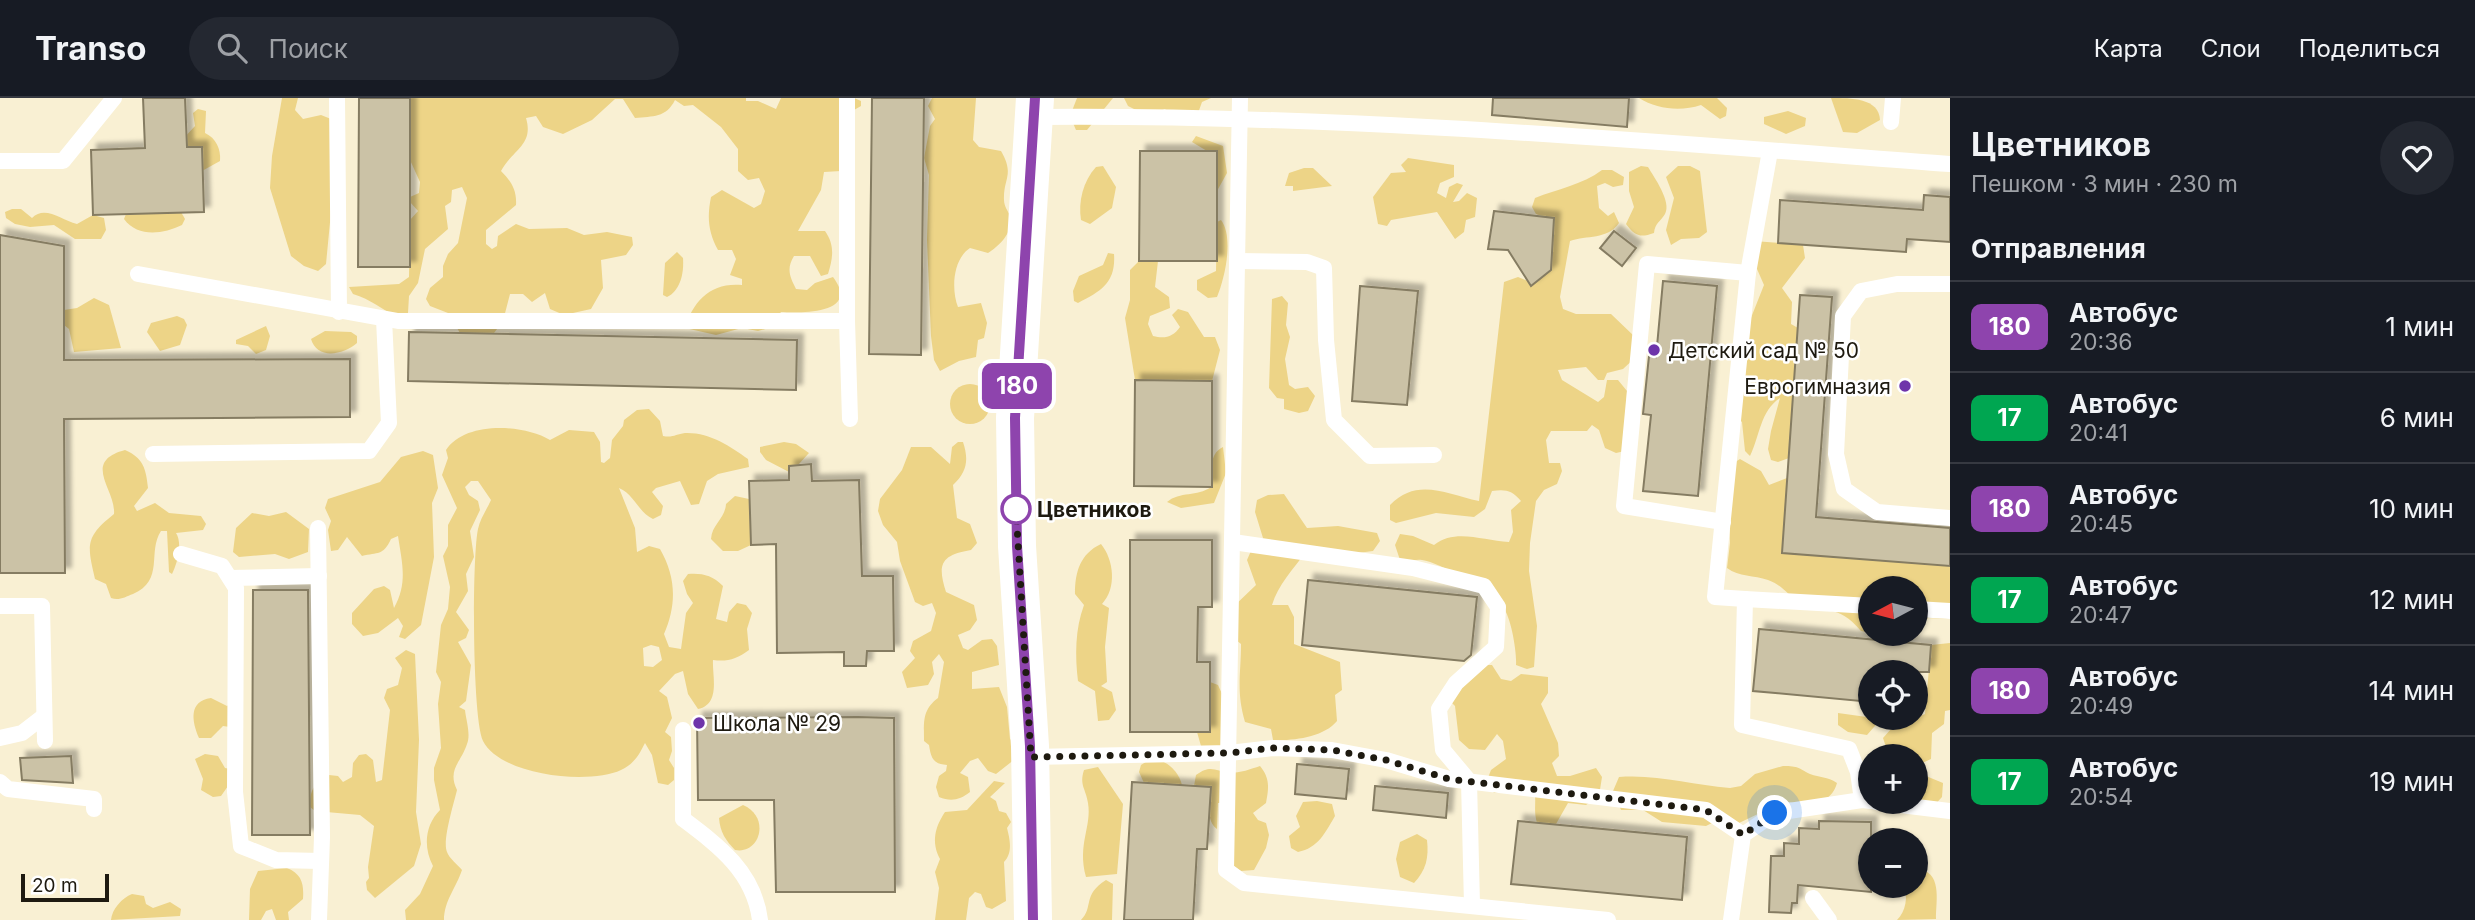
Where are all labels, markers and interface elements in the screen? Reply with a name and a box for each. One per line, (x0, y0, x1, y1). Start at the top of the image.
search box (189, 17, 679, 80)
text: Transo (35, 28, 147, 68)
icon: search (213, 29, 251, 67)
text: Поиск (269, 33, 348, 64)
text: Карта (2094, 34, 2163, 63)
text: Слои (2201, 34, 2261, 63)
text: Поделиться (2299, 34, 2440, 63)
button: heart (2380, 121, 2454, 195)
text: Цветников (1971, 124, 2151, 164)
text: Пешком · 3 мин · 230 m (1971, 170, 2238, 198)
text: Отправления (1971, 233, 2146, 264)
text: Автобус (2069, 297, 2178, 328)
text: 1 мин (2385, 311, 2454, 342)
text: 180 (1988, 312, 2031, 341)
text: 20:36 (2069, 328, 2133, 356)
place label: Детский сад № 50 (1668, 338, 1859, 363)
marker: Детский сад № 50 (1646, 342, 1662, 358)
line badge: 180 (977, 363, 1057, 409)
text: 180 (996, 371, 1038, 400)
place label: Еврогимназия (1744, 374, 1891, 399)
marker: Еврогимназия (1897, 378, 1913, 394)
text: Автобус (2069, 388, 2178, 419)
text: 6 мин (2380, 402, 2454, 433)
text: 17 (1997, 403, 2022, 432)
text: 20:41 (2069, 419, 2128, 447)
text: Автобус (2069, 479, 2178, 510)
text: 10 мин (2369, 493, 2454, 524)
marker: Цветников (1001, 494, 1031, 524)
text: 180 (1988, 494, 2031, 523)
place label: Цветников (1037, 497, 1152, 522)
text: 20:45 (2069, 510, 2133, 538)
text: Автобус (2069, 570, 2178, 601)
north arrow (1858, 576, 1928, 646)
map controls (1858, 576, 1928, 898)
text: 12 мин (2369, 584, 2454, 615)
text: 17 (1997, 585, 2022, 614)
text: 20:47 (2069, 601, 2132, 629)
button: locate (1858, 660, 1928, 730)
text: Автобус (2069, 661, 2178, 692)
text: 14 мин (2369, 675, 2454, 706)
text: 180 (1988, 676, 2031, 705)
text: 20:49 (2069, 692, 2133, 720)
place label: Школа № 29 (713, 711, 841, 736)
marker: Школа № 29 (691, 715, 707, 731)
button: + (1858, 744, 1928, 814)
text: Автобус (2069, 752, 2178, 783)
text: 19 мин (2369, 766, 2454, 797)
text: 17 (1997, 767, 2022, 796)
text: 20:54 (2069, 783, 2133, 811)
your location (1757, 795, 1792, 830)
button: − (1858, 828, 1928, 898)
scale bar (21, 871, 108, 903)
text: 20 m (32, 874, 78, 897)

